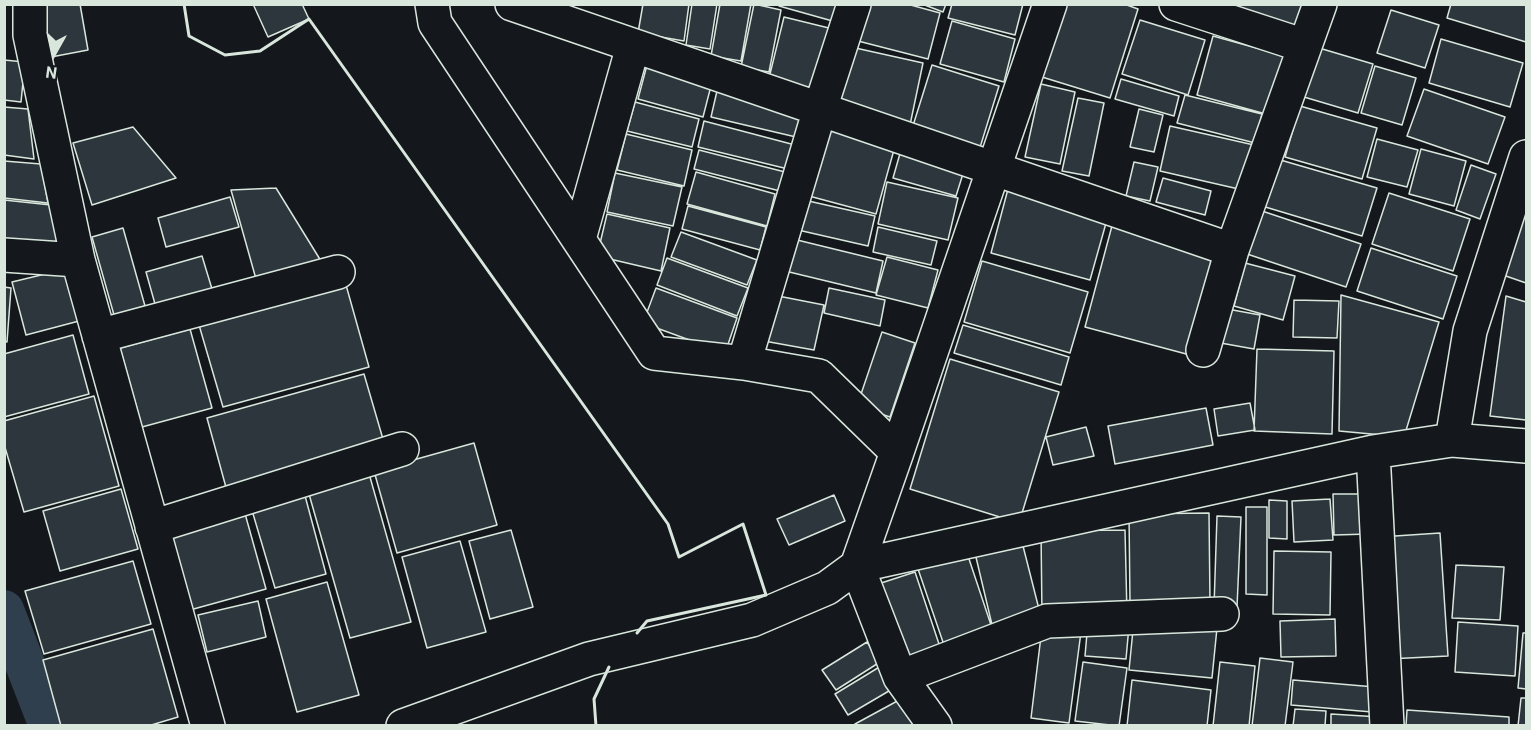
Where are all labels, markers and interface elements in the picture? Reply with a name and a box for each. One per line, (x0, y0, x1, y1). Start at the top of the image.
north arrow (24, 24, 84, 84)
text: N (45, 62, 58, 83)

